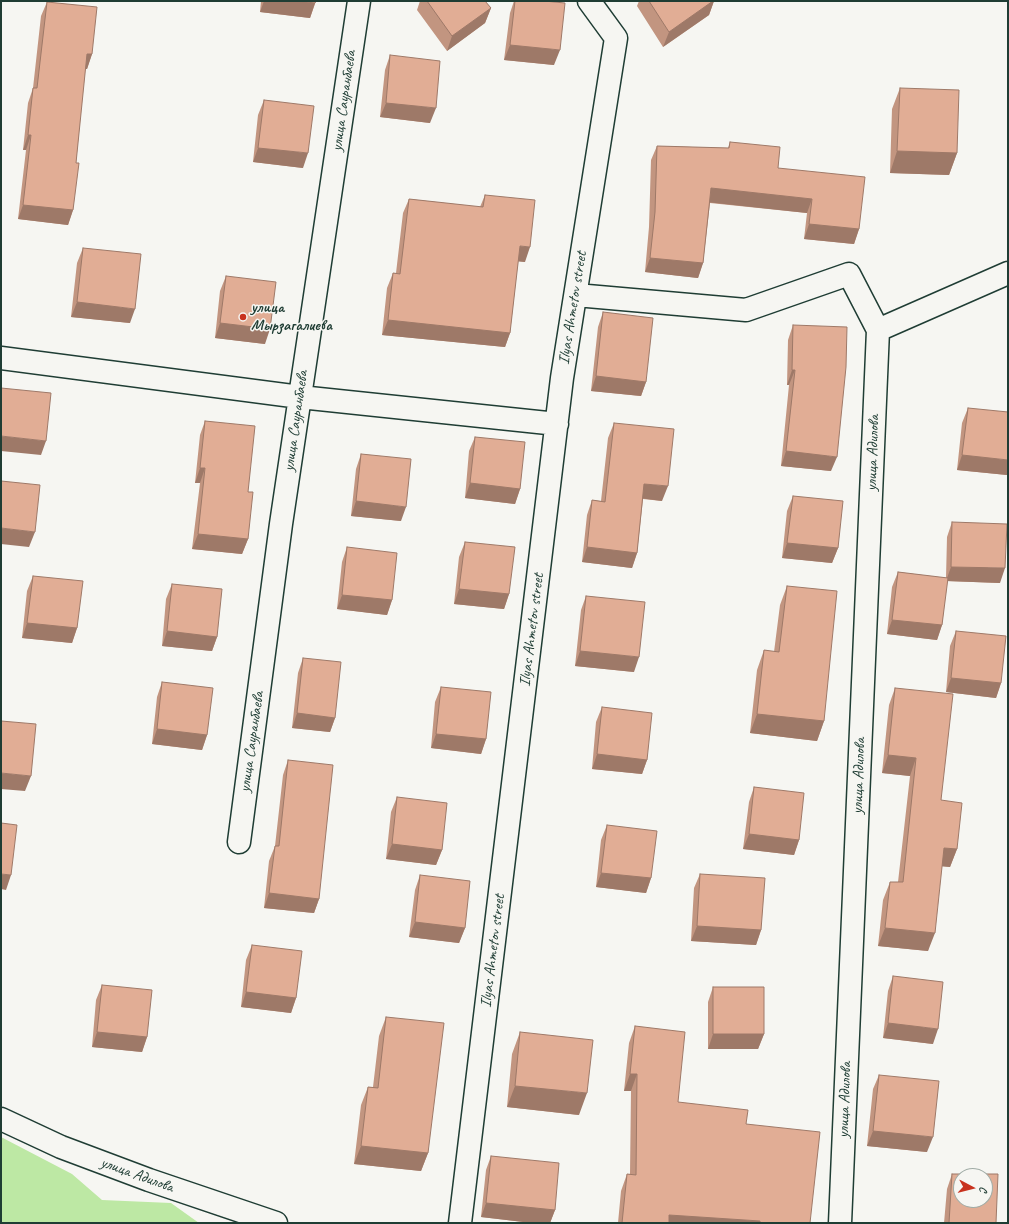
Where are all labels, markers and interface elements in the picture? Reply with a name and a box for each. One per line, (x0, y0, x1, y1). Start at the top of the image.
street label: улица Сауранбаева (327, 49, 361, 153)
street label: Ilyas Ahmetov street (555, 250, 591, 366)
place label: улица Мырзагалиева (251, 298, 332, 336)
marker: улица Мырзагалиева (238, 312, 248, 322)
street label: улица Сауранбаева (279, 369, 313, 473)
street label: улица Адилова (862, 415, 884, 491)
street label: Ilyas Ahmetov street (516, 572, 548, 688)
street label: улица Сауранбаева (235, 690, 269, 794)
street label: улица Адилова (848, 738, 870, 814)
street label: Ilyas Ahmetov street (477, 893, 509, 1009)
street label: улица Адилова (834, 1062, 856, 1138)
street label: улица Адилова (98, 1153, 176, 1197)
north arrow (953, 1168, 993, 1208)
text: С (977, 1186, 991, 1193)

